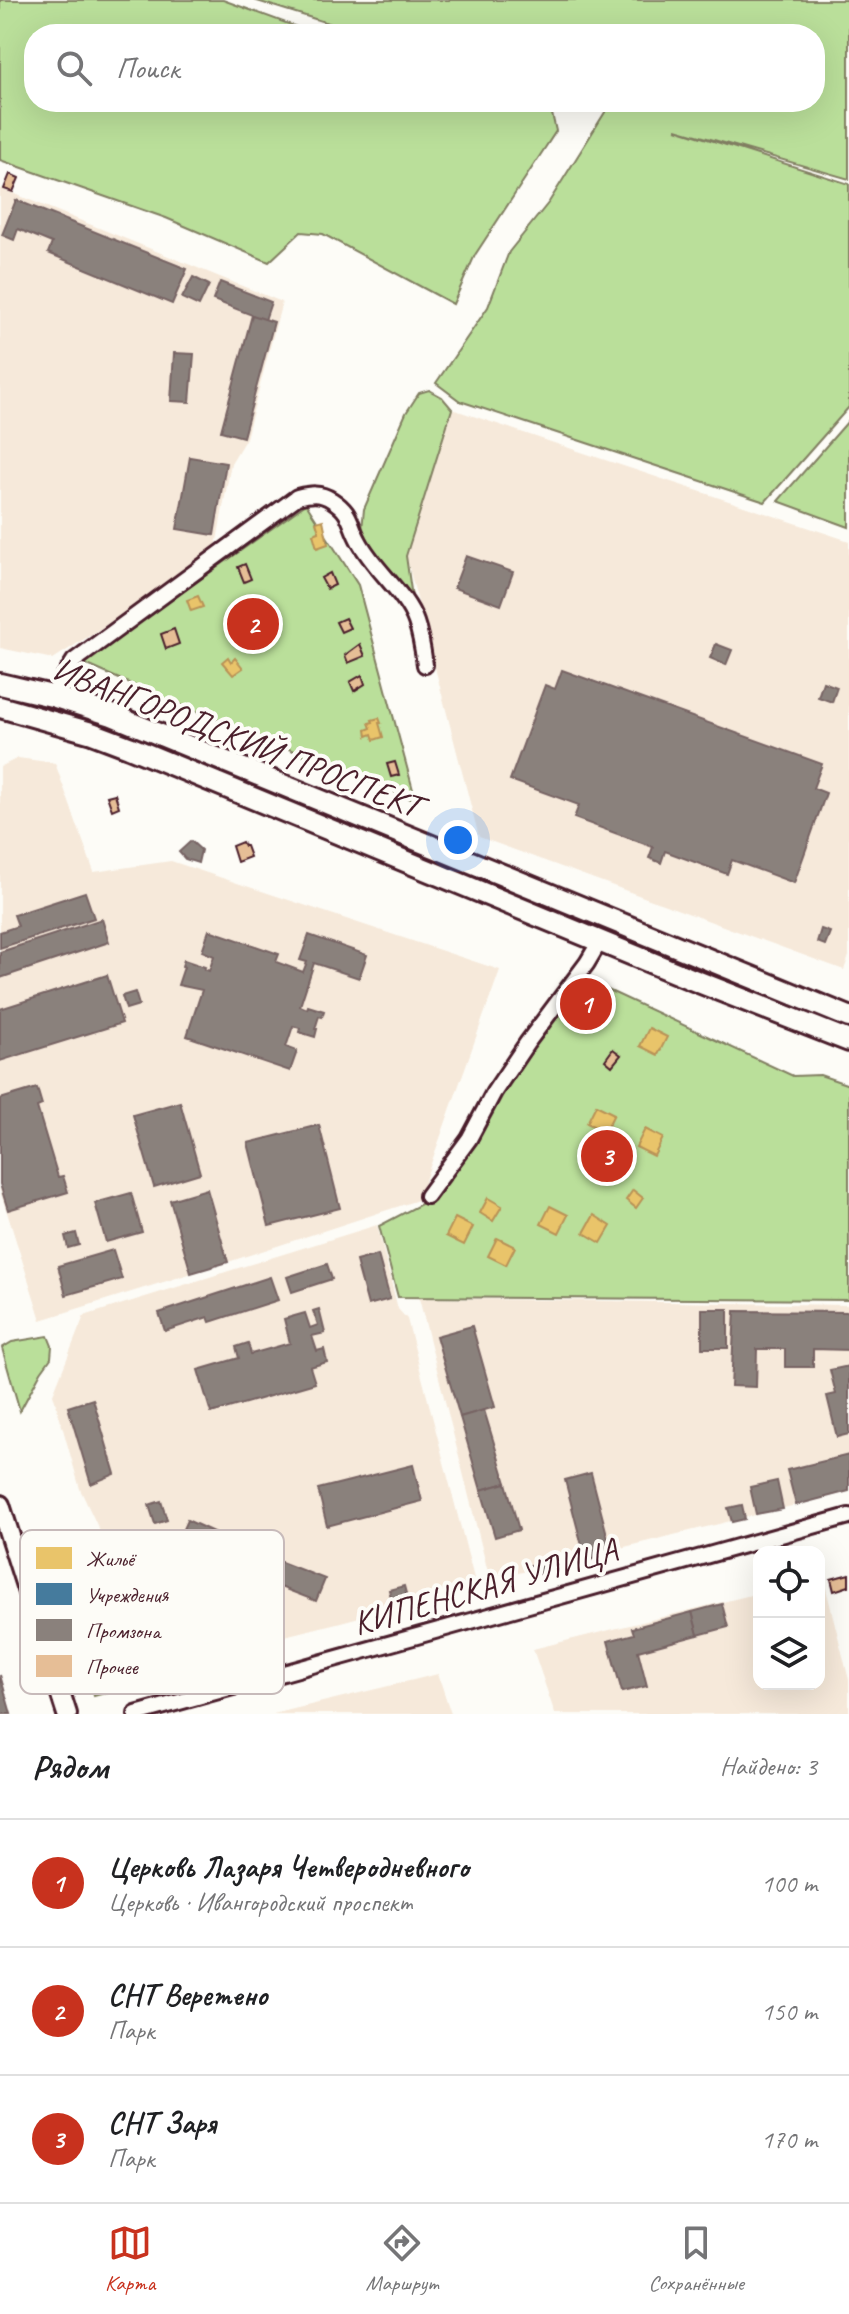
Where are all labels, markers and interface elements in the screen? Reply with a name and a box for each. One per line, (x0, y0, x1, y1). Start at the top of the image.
search box (24, 24, 825, 112)
icon: search (52, 46, 96, 90)
text: Поиск (116, 49, 179, 87)
pin: 2 (227, 594, 279, 654)
street label: ИВАНГОРОДСКИЙ ПРОСПЕКТ (47, 647, 435, 830)
your location (438, 820, 478, 860)
pin: 1 (560, 974, 612, 1034)
pin: 3 (581, 1126, 633, 1186)
street label: КИПЕНСКАЯ УЛИЦА (348, 1527, 624, 1644)
legend (20, 1530, 284, 1694)
text: Жильё (86, 1545, 138, 1573)
map controls (753, 1546, 825, 1690)
button: locate (753, 1546, 825, 1618)
text: Учреждения (86, 1581, 169, 1609)
text: Промзона (86, 1617, 162, 1645)
button: layers (753, 1618, 825, 1690)
text: Прочее (86, 1653, 140, 1681)
text: Рядом (32, 1745, 108, 1788)
text: Найдено: 3 (720, 1750, 817, 1783)
text: Церковь Лазаря Четверодневного (108, 1848, 469, 1886)
text: 1 (52, 1867, 64, 1900)
text: 100 m (761, 1867, 817, 1900)
text: Церковь · Ивангородский проспект (108, 1886, 413, 1919)
text: СНТ Веретено (108, 1976, 267, 2014)
text: 2 (52, 1995, 64, 2028)
text: 150 m (761, 1995, 817, 2028)
text: Парк (108, 2014, 154, 2047)
text: СНТ Заря (108, 2104, 216, 2142)
text: 3 (52, 2123, 64, 2156)
text: 170 m (761, 2123, 817, 2156)
text: Парк (108, 2142, 154, 2175)
tab: Карта (105, 2221, 155, 2297)
tab: Маршрут (366, 2221, 438, 2297)
tab: Сохранённые (648, 2221, 744, 2297)

